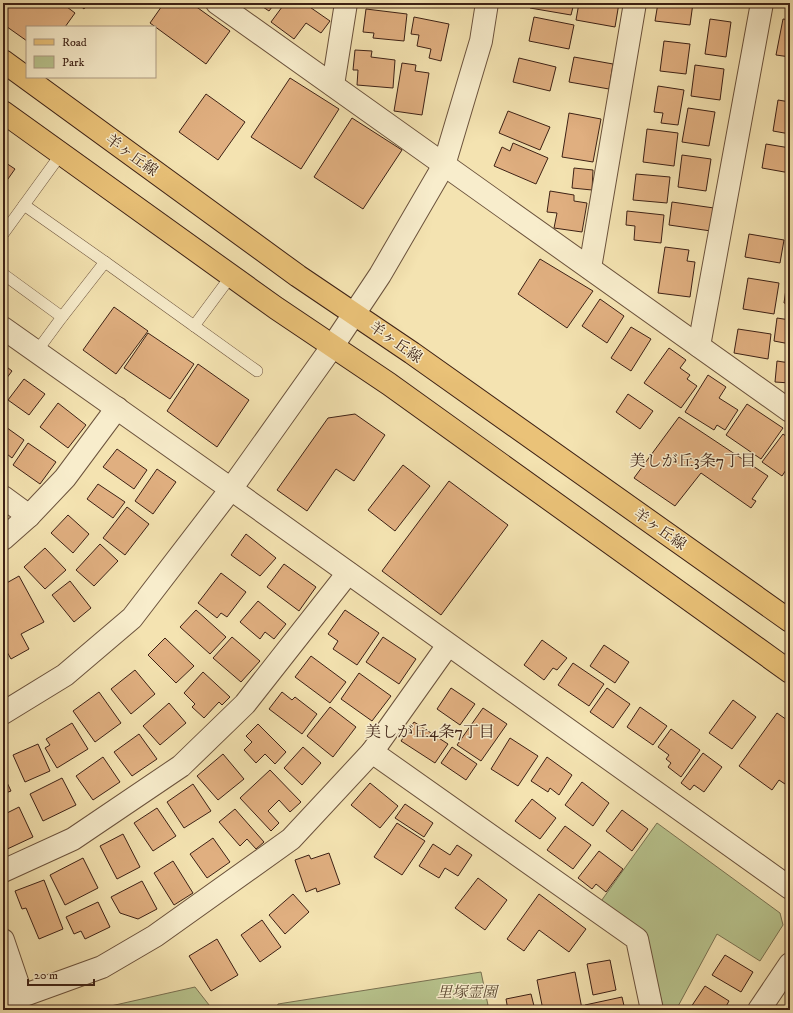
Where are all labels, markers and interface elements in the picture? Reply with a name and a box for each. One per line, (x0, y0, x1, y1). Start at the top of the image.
legend (26, 26, 156, 78)
text: Road (62, 35, 87, 50)
text: Park (62, 55, 84, 70)
street label: 羊ヶ丘線 (102, 130, 162, 181)
street label: 羊ヶ丘線 (366, 317, 426, 367)
district label: 美しが丘3条7丁目 (630, 451, 756, 471)
street label: 羊ヶ丘線 (630, 504, 690, 554)
district label: 美しが丘4条7丁目 (365, 722, 495, 742)
scale bar (28, 961, 94, 987)
text: 20 m (34, 968, 58, 983)
park label: 里塚霊園 (437, 983, 500, 1002)

